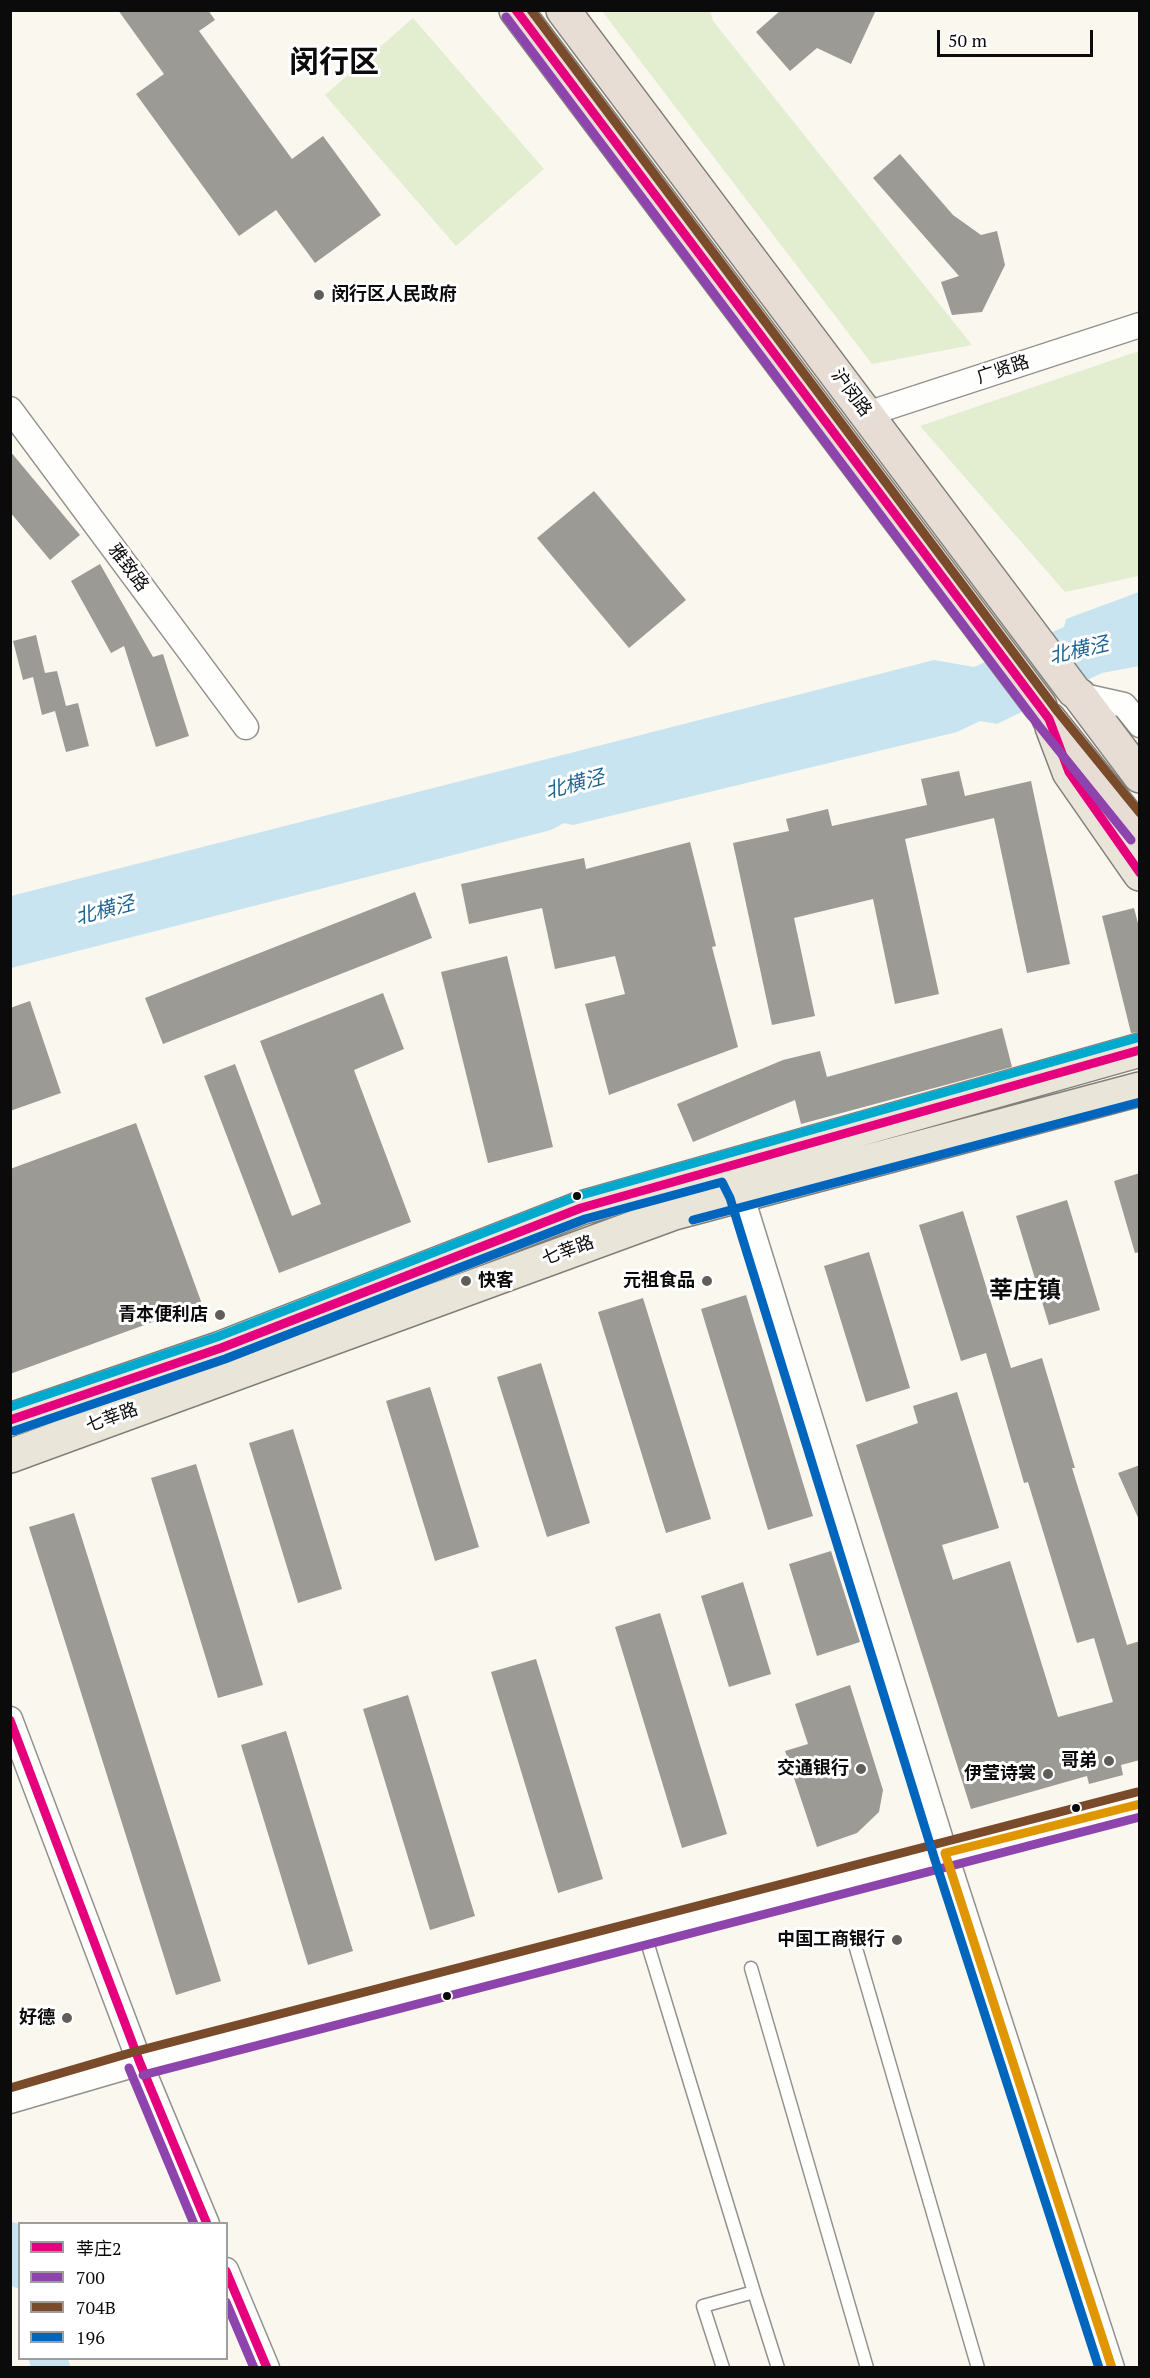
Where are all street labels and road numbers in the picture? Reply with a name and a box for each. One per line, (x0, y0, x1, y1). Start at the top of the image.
street label: 广贤路 (974, 351, 1032, 389)
street label: 沪闵路 (826, 365, 876, 421)
street label: 雅致路 (103, 540, 153, 596)
street label: 七莘路 (539, 1232, 597, 1270)
street label: 七莘路 (83, 1399, 141, 1437)

